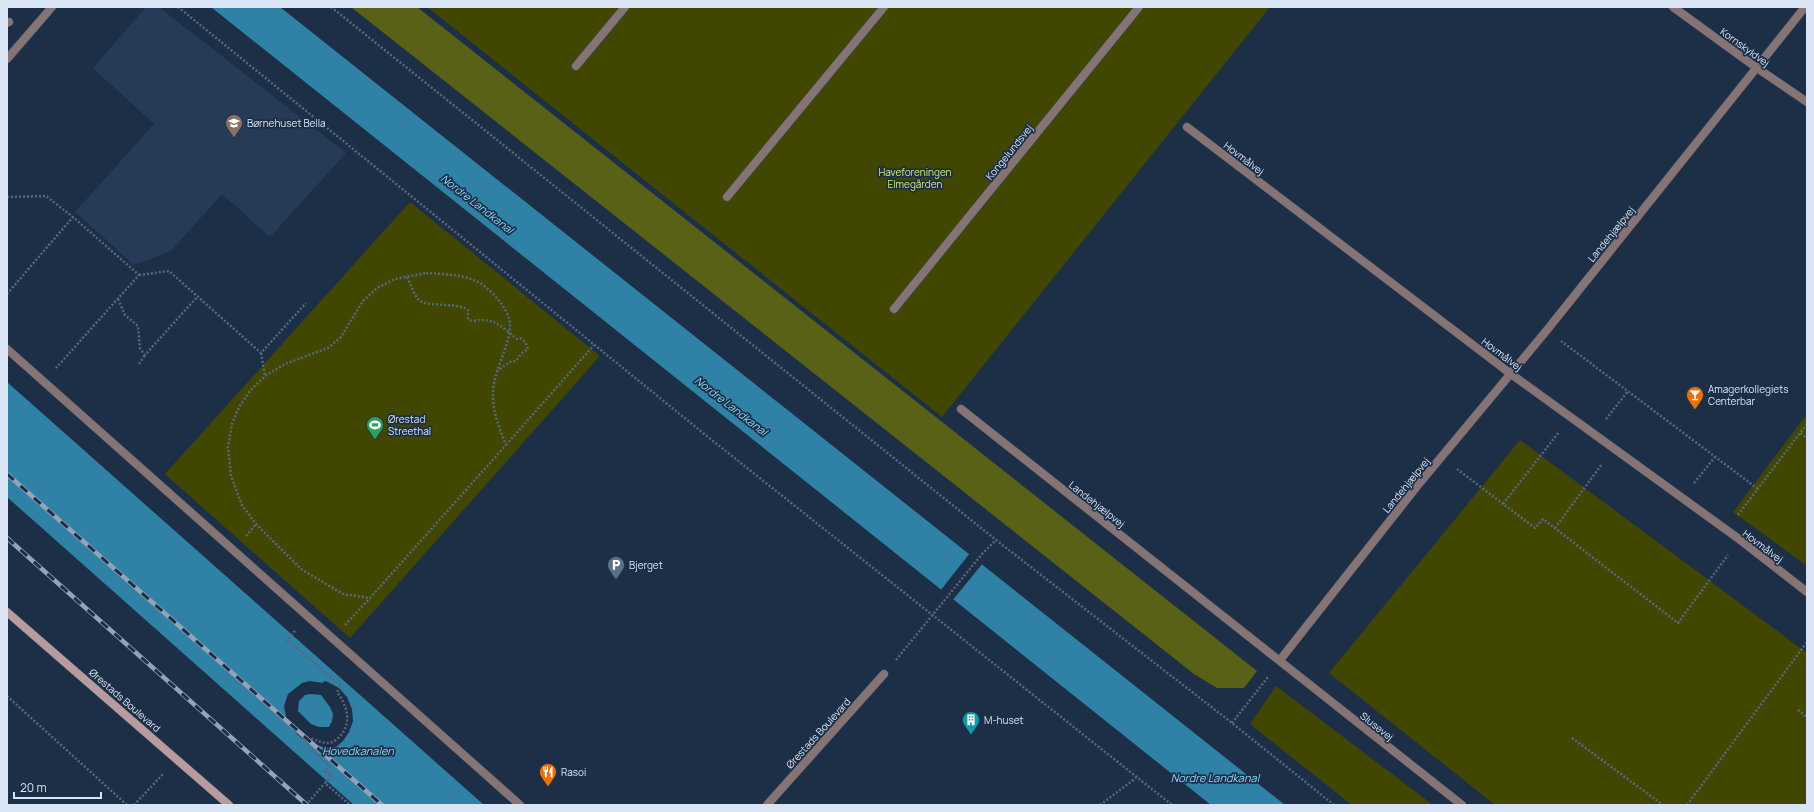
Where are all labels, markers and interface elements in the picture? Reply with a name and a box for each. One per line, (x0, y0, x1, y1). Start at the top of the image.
street label: Kornskyldvej (1717, 24, 1773, 70)
school or university icon: Børnehuset Bella (224, 113, 244, 138)
place label: Børnehuset Bella (247, 116, 326, 130)
street label: Kongelundsvej (982, 121, 1036, 183)
street label: Hovmålvej (1221, 138, 1267, 178)
park label: Haveforeningen Elmegården (878, 165, 952, 191)
water label: Nordre Landkanal (438, 170, 518, 238)
street label: Landehjælpvej (1584, 203, 1638, 265)
street label: Hovmålvej (1479, 334, 1525, 374)
water label: Nordre Landkanal (692, 372, 772, 440)
place label: Amagerkollegiets Centerbar (1708, 382, 1788, 408)
bar icon: Amagerkollegiets Centerbar (1685, 385, 1705, 410)
place label: Ørestad Streethal (388, 412, 431, 438)
sports icon: Ørestad Streethal (365, 415, 385, 440)
street label: Landehjælpvej (1379, 454, 1433, 516)
street label: Landehjælpvej (1066, 478, 1128, 530)
street label: Hovmålvej (1740, 526, 1786, 566)
parking icon: Bjerget (606, 555, 626, 580)
place label: Bjerget (629, 558, 663, 572)
street label: Ørestads Boulevard (86, 665, 164, 735)
street label: Ørestads Boulevard (783, 695, 853, 771)
street label: Slusevej (1357, 709, 1397, 743)
building icon: M-huset (961, 710, 981, 735)
place label: M-huset (984, 713, 1024, 727)
water label: Hovedkanalen (322, 743, 394, 758)
restaurant icon: Rasoi (538, 762, 558, 787)
place label: Rasoi (561, 765, 586, 779)
water label: Nordre Landkanal (1171, 770, 1261, 785)
scale bar (14, 774, 101, 800)
text: 20 m (20, 779, 47, 796)

